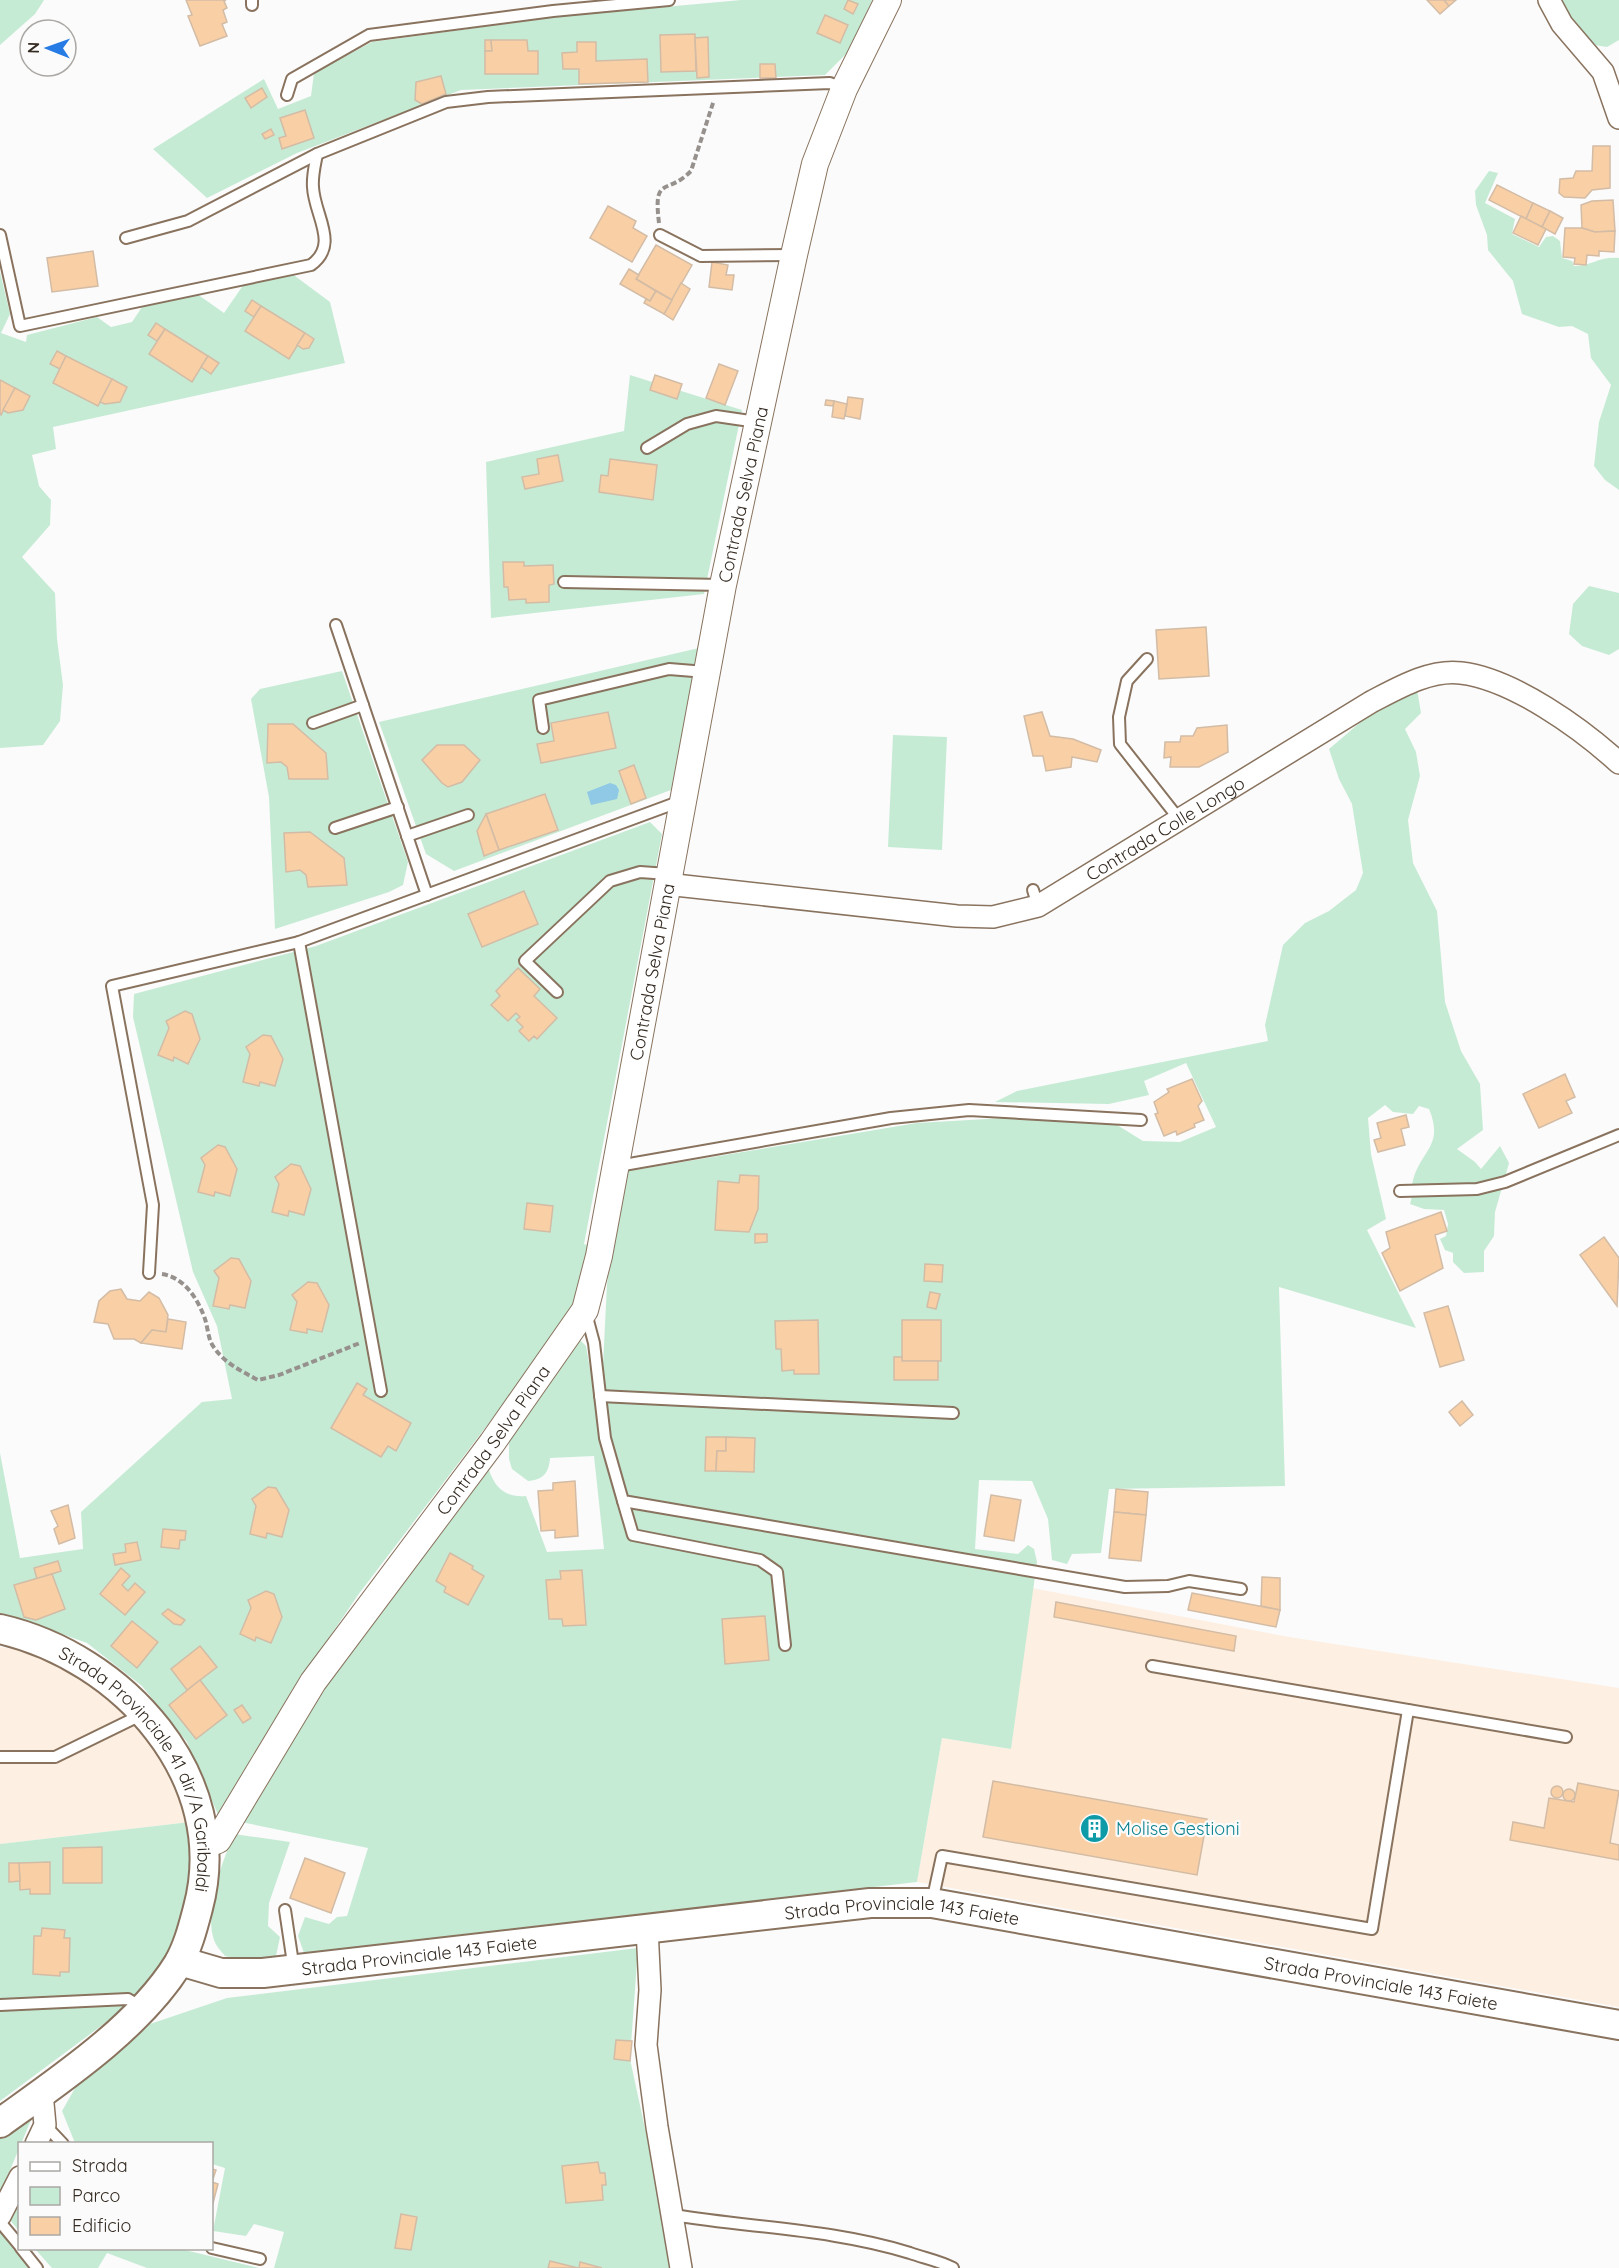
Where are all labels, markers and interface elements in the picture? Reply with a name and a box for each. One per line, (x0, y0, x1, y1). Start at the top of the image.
north arrow (18, 18, 78, 78)
text: N (23, 42, 43, 54)
street label: Contrada Selva Piana (712, 404, 773, 585)
street label: Contrada Colle Longo (1081, 771, 1249, 886)
street label: Contrada Selva Piana (624, 881, 679, 1062)
street label: Contrada Selva Piana (431, 1360, 555, 1519)
street label: Strada Provinciale 41 dir/A Garibaldi (55, 1640, 216, 1894)
building icon: Molise Gestioni (1079, 1812, 1111, 1844)
place label: Molise Gestioni (1116, 1817, 1239, 1840)
street label: Strada Provinciale 143 Faiete (783, 1891, 1021, 1930)
street label: Strada Provinciale 143 Faiete (300, 1930, 538, 1980)
street label: Strada Provinciale 143 Faiete (1263, 1951, 1500, 2015)
legend (18, 2142, 213, 2250)
text: Strada (72, 2154, 128, 2177)
text: Parco (72, 2184, 120, 2207)
text: Edificio (72, 2214, 131, 2237)

